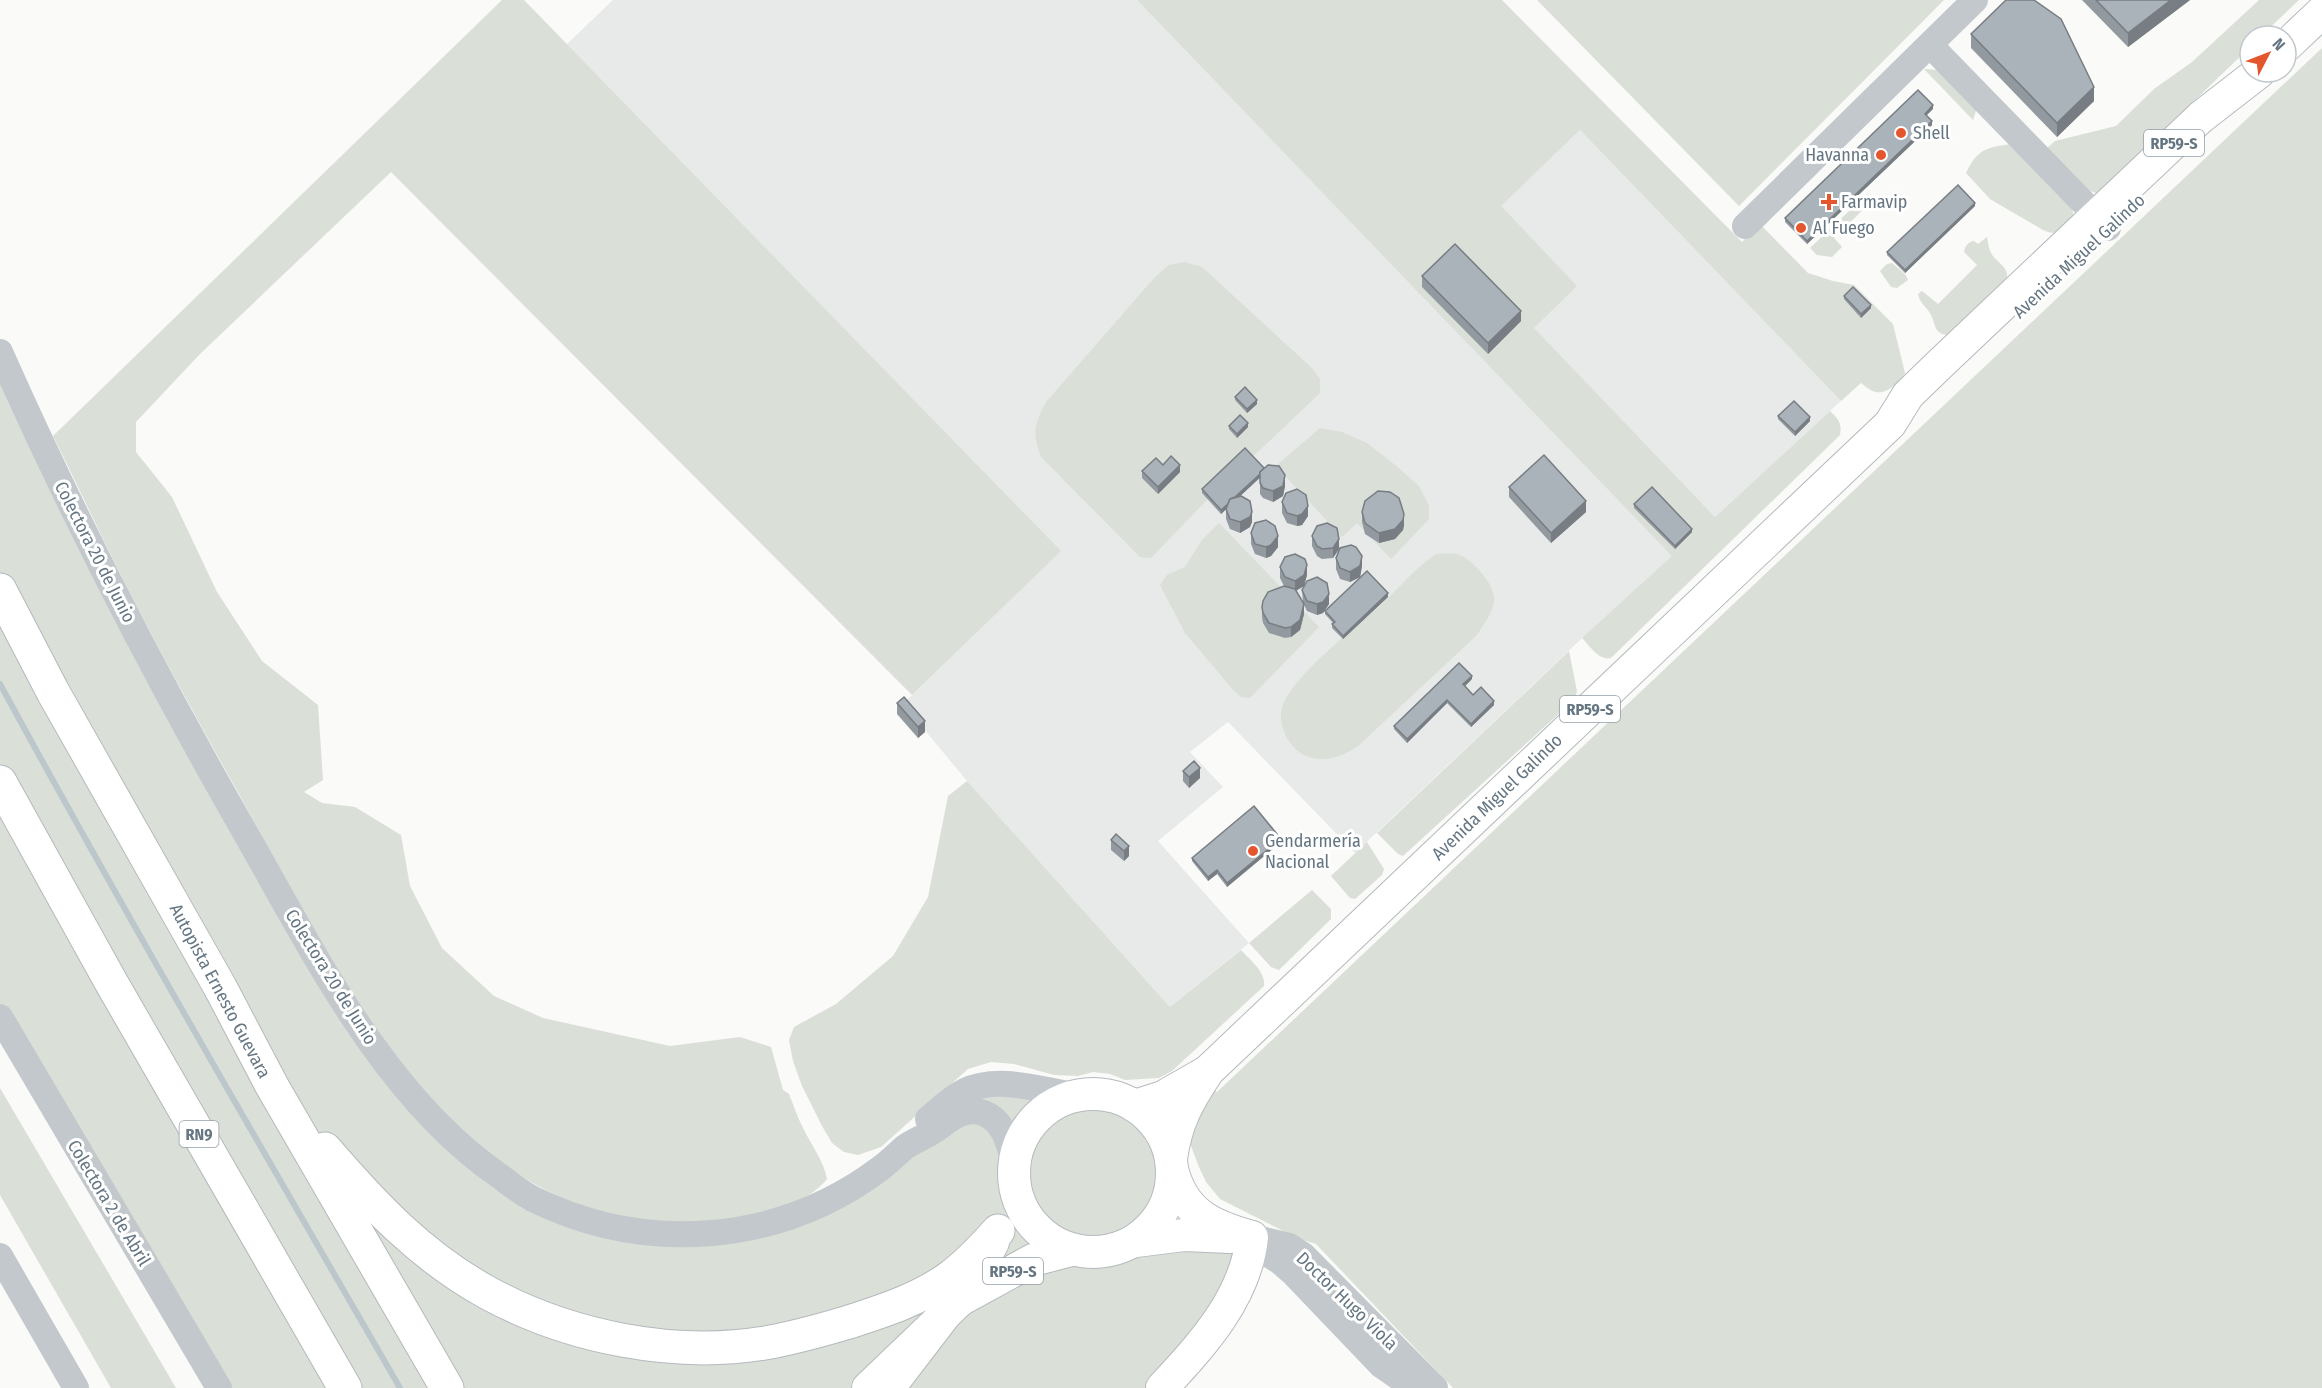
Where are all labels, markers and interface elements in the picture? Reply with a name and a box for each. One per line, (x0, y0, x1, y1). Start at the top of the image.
north arrow (2238, 24, 2298, 84)
text: N (2269, 34, 2289, 54)
place label: Shell (1913, 122, 1950, 144)
marker: Shell (1894, 126, 1908, 140)
road number: RP59-S (2144, 130, 2204, 156)
place label: Havanna (1805, 144, 1869, 166)
marker: Havanna (1874, 148, 1888, 162)
street label: Avenida Miguel Galindo (2008, 189, 2150, 323)
place label: Farmavip (1841, 191, 1907, 213)
marker: Farmavip (1822, 195, 1836, 209)
place label: Al Fuego (1813, 217, 1875, 239)
marker: Al Fuego (1794, 221, 1808, 235)
street label: Colectora 20 de Junio (50, 478, 140, 626)
road number: RP59-S (1560, 696, 1620, 722)
street label: Avenida Miguel Galindo (1427, 729, 1567, 865)
place label: Gendarmería Nacional (1265, 830, 1361, 873)
marker: Gendarmería Nacional (1246, 844, 1260, 858)
street label: Autopista Ernesto Guevara (165, 900, 275, 1082)
street label: Colectora 20 de Junio (280, 905, 382, 1049)
road number: RN9 (180, 1121, 218, 1147)
street label: Colectora 2 de Abril (63, 1136, 155, 1270)
street label: Doctor Hugo Viola (1292, 1247, 1402, 1355)
road number: RP59-S (983, 1258, 1043, 1284)

